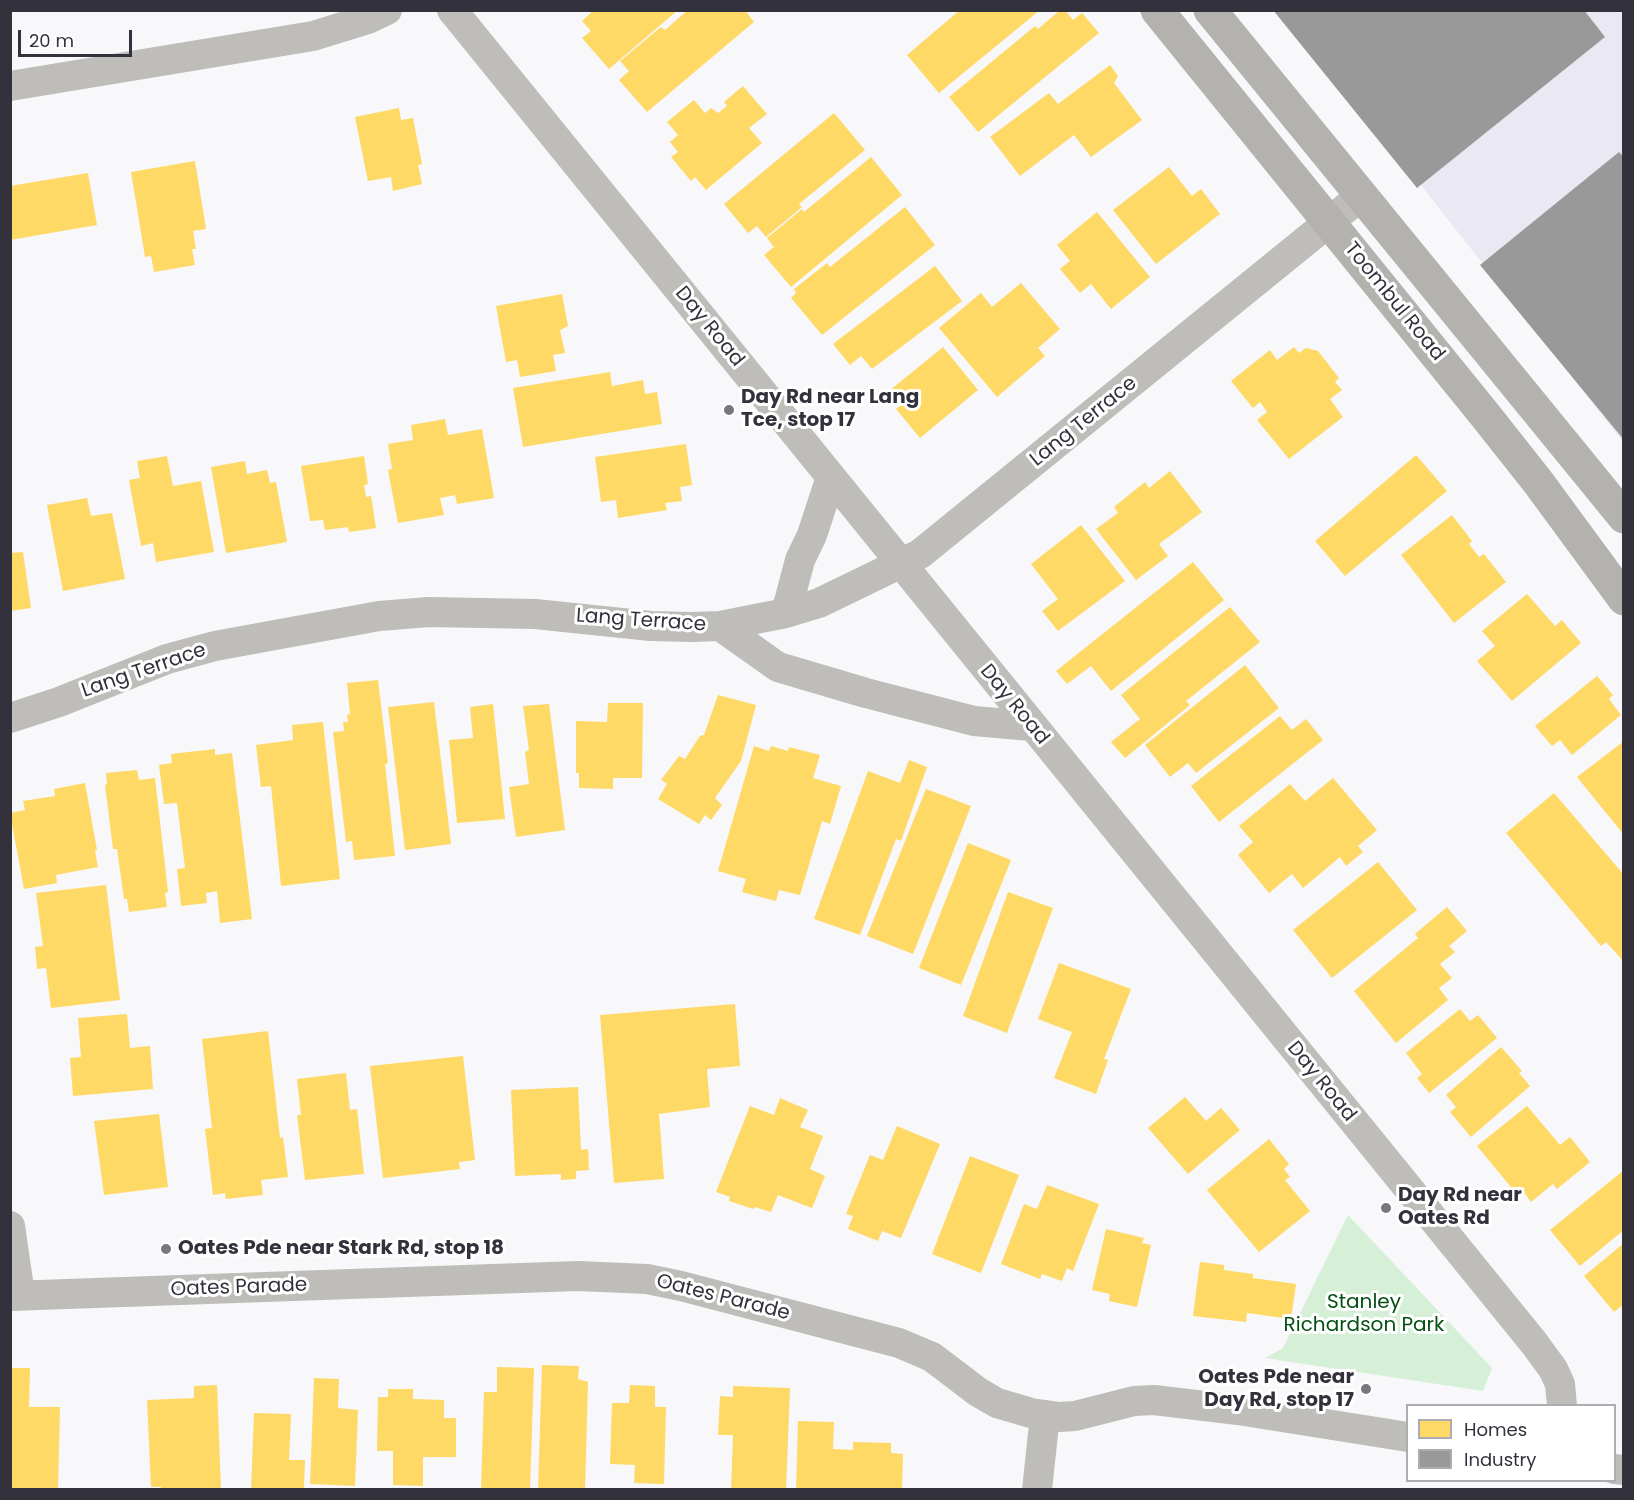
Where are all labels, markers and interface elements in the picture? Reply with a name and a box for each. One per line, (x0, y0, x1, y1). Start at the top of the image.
scale bar (21, 18, 135, 56)
text: 20 m (29, 28, 74, 53)
street label: Toombul Road (1339, 238, 1449, 366)
street label: Day Road (669, 282, 749, 372)
street label: Lang Terrace (1026, 372, 1142, 472)
place label: Day Rd near Lang Tce, stop 17 (741, 386, 919, 433)
marker: Day Rd near Lang Tce, stop 17 (722, 403, 736, 417)
street label: Lang Terrace (575, 604, 707, 638)
street label: Lang Terrace (79, 638, 209, 704)
street label: Day Road (974, 660, 1054, 750)
street label: Day Road (1281, 1037, 1361, 1127)
place label: Day Rd near Oates Rd (1398, 1184, 1522, 1231)
marker: Day Rd near Oates Rd (1379, 1201, 1393, 1215)
place label: Oates Pde near Stark Rd, stop 18 (178, 1237, 504, 1261)
marker: Oates Pde near Stark Rd, stop 18 (159, 1242, 173, 1256)
street label: Oates Parade (654, 1270, 792, 1326)
street label: Oates Parade (170, 1274, 308, 1302)
park label: Stanley Richardson Park (1284, 1291, 1444, 1338)
place label: Oates Pde near Day Rd, stop 17 (1198, 1366, 1354, 1413)
marker: Oates Pde near Day Rd, stop 17 (1359, 1382, 1373, 1396)
legend (1406, 1404, 1616, 1482)
text: Homes (1464, 1417, 1527, 1442)
text: Industry (1464, 1447, 1536, 1472)

